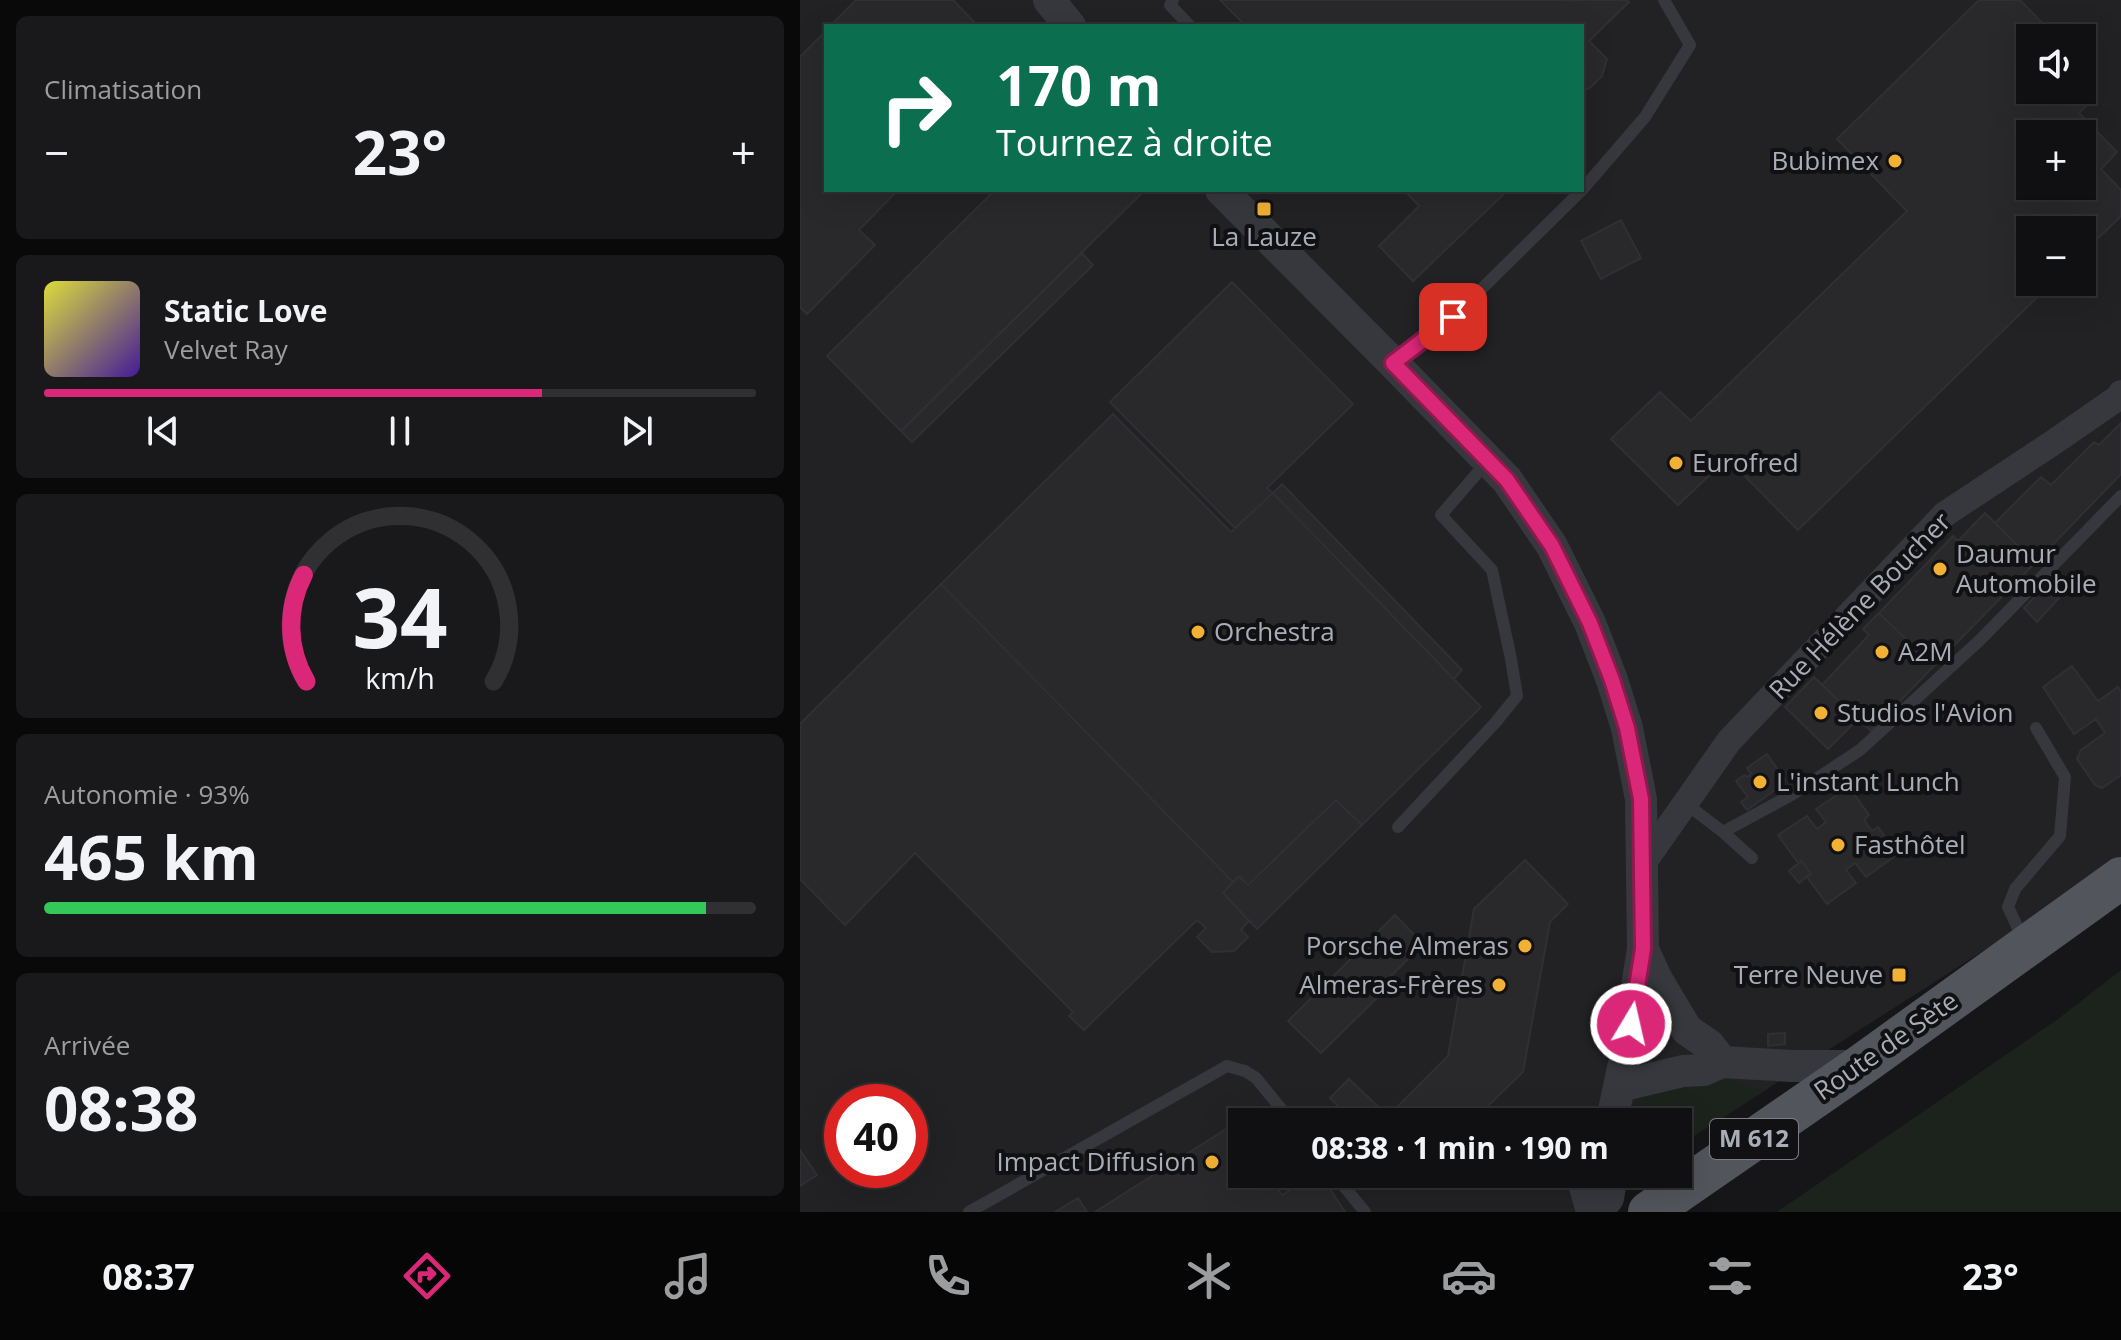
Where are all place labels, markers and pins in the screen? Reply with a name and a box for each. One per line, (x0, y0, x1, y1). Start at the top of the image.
place label: Bubimex (1772, 142, 1879, 178)
marker: Bubimex (1886, 152, 1904, 170)
marker: La Lauze (1255, 200, 1273, 218)
place label: La Lauze (1211, 218, 1317, 254)
pin (1419, 283, 1487, 351)
place label: Eurofred (1692, 444, 1799, 480)
marker: Eurofred (1667, 454, 1685, 472)
place label: Daumur Automobile (1956, 535, 2097, 601)
marker: Daumur Automobile (1931, 560, 1949, 578)
place label: Orchestra (1214, 613, 1335, 649)
marker: Orchestra (1189, 623, 1207, 641)
place label: A2M (1898, 633, 1953, 669)
marker: A2M (1873, 643, 1891, 661)
place label: Studios l'Avion (1837, 694, 2014, 730)
marker: Studios l'Avion (1812, 704, 1830, 722)
place label: L'instant Lunch (1776, 763, 1960, 799)
marker: L'instant Lunch (1751, 773, 1769, 791)
place label: Fasthôtel (1854, 826, 1966, 862)
marker: Fasthôtel (1829, 836, 1847, 854)
place label: Porsche Almeras (1306, 927, 1509, 963)
marker: Porsche Almeras (1516, 937, 1534, 955)
place label: Terre Neuve (1734, 956, 1883, 992)
place label: Almeras-Frères (1299, 966, 1483, 1002)
marker: Terre Neuve (1890, 966, 1908, 984)
marker: Almeras-Frères (1490, 976, 1508, 994)
place label: Impact Diffusion (996, 1143, 1196, 1179)
marker: Impact Diffusion (1203, 1153, 1221, 1171)

